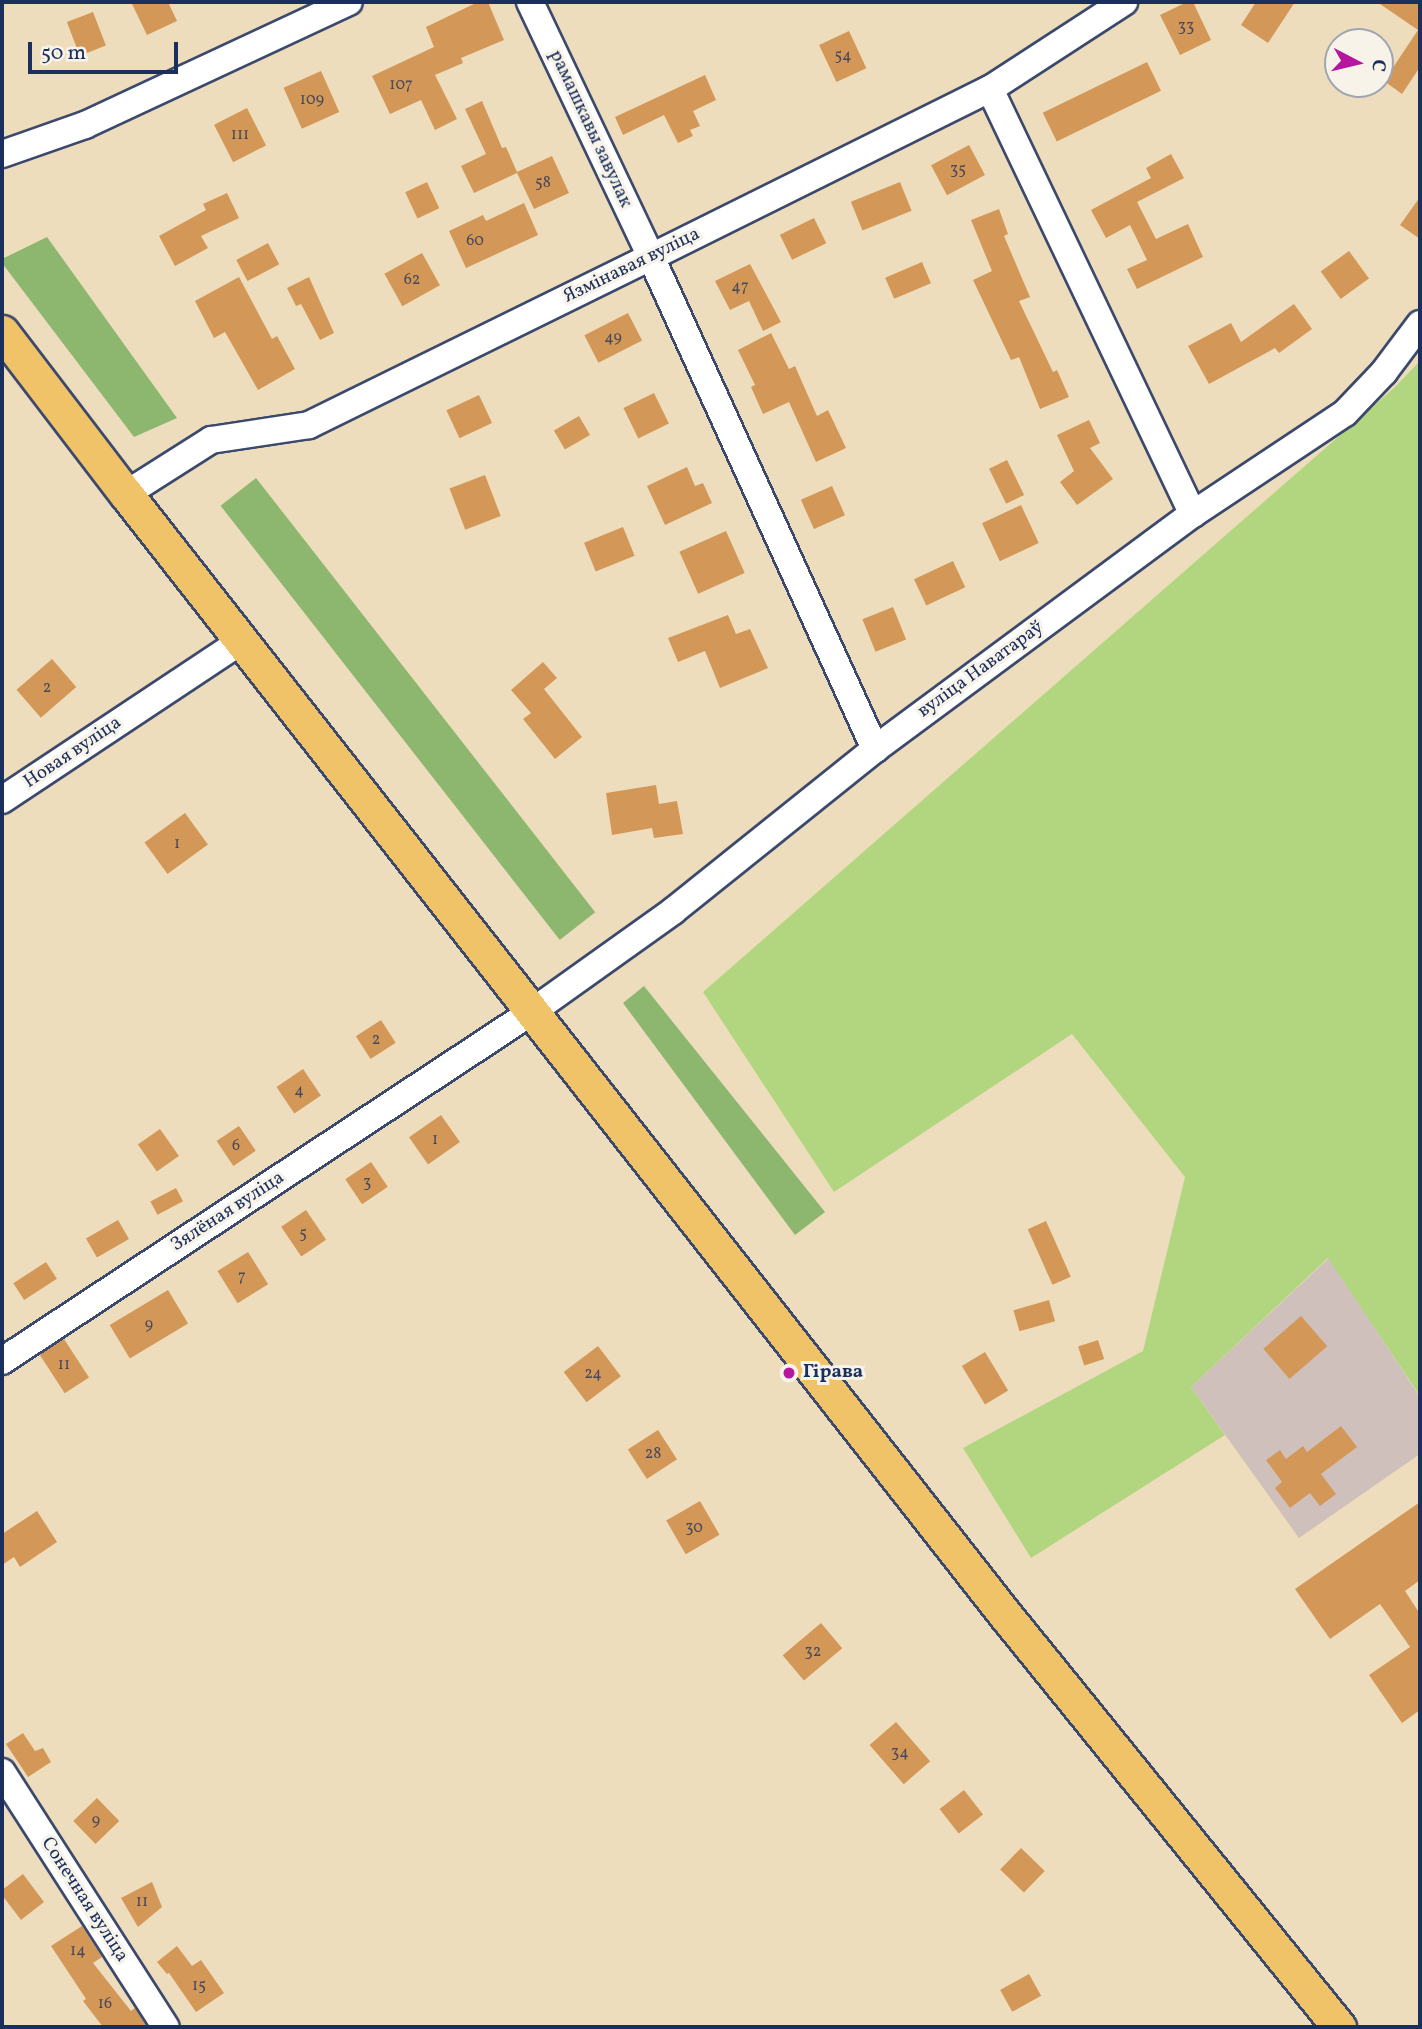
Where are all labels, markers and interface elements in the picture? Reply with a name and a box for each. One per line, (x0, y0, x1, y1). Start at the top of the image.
house number: 33 (1178, 17, 1194, 37)
scale bar (32, 28, 182, 72)
north arrow (1324, 28, 1394, 98)
text: 50 m (41, 39, 86, 68)
house number: 54 (834, 46, 852, 66)
street label: рамашкавы завулак (543, 47, 637, 211)
text: С (1364, 58, 1392, 73)
house number: 107 (389, 75, 413, 95)
house number: 109 (300, 90, 324, 110)
house number: 111 (231, 125, 249, 145)
house number: 35 (950, 160, 966, 180)
house number: 58 (535, 173, 551, 193)
street label: Язмінавая вуліца (560, 223, 704, 309)
house number: 60 (466, 231, 484, 251)
house number: 62 (404, 270, 420, 290)
house number: 47 (731, 277, 749, 297)
house number: 49 (604, 328, 622, 348)
street label: вуліца Наватараў (914, 617, 1048, 723)
house number: 2 (43, 678, 51, 698)
street label: Новая вуліца (20, 712, 126, 794)
house number: 1 (174, 834, 180, 854)
house number: 2 (372, 1030, 380, 1050)
house number: 4 (294, 1081, 304, 1101)
house number: 1 (432, 1130, 438, 1150)
house number: 6 (232, 1136, 240, 1156)
street label: Зялёная вуліца (167, 1167, 289, 1257)
house number: 3 (363, 1173, 371, 1193)
house number: 5 (299, 1224, 307, 1244)
house number: 7 (238, 1267, 246, 1287)
house number: 9 (145, 1315, 153, 1335)
house number: 11 (58, 1355, 70, 1375)
place label: Гірава (803, 1362, 863, 1384)
house number: 24 (584, 1364, 602, 1384)
marker: Гірава (781, 1365, 797, 1381)
house number: 28 (645, 1444, 661, 1464)
house number: 30 (685, 1518, 703, 1538)
house number: 32 (805, 1642, 821, 1662)
house number: 34 (891, 1743, 909, 1763)
house number: 9 (92, 1811, 100, 1831)
street label: Сонечная вуліца (35, 1833, 133, 1967)
house number: 11 (136, 1892, 148, 1912)
house number: 14 (70, 1941, 86, 1961)
house number: 15 (192, 1976, 206, 1996)
house number: 16 (98, 1994, 112, 2014)

